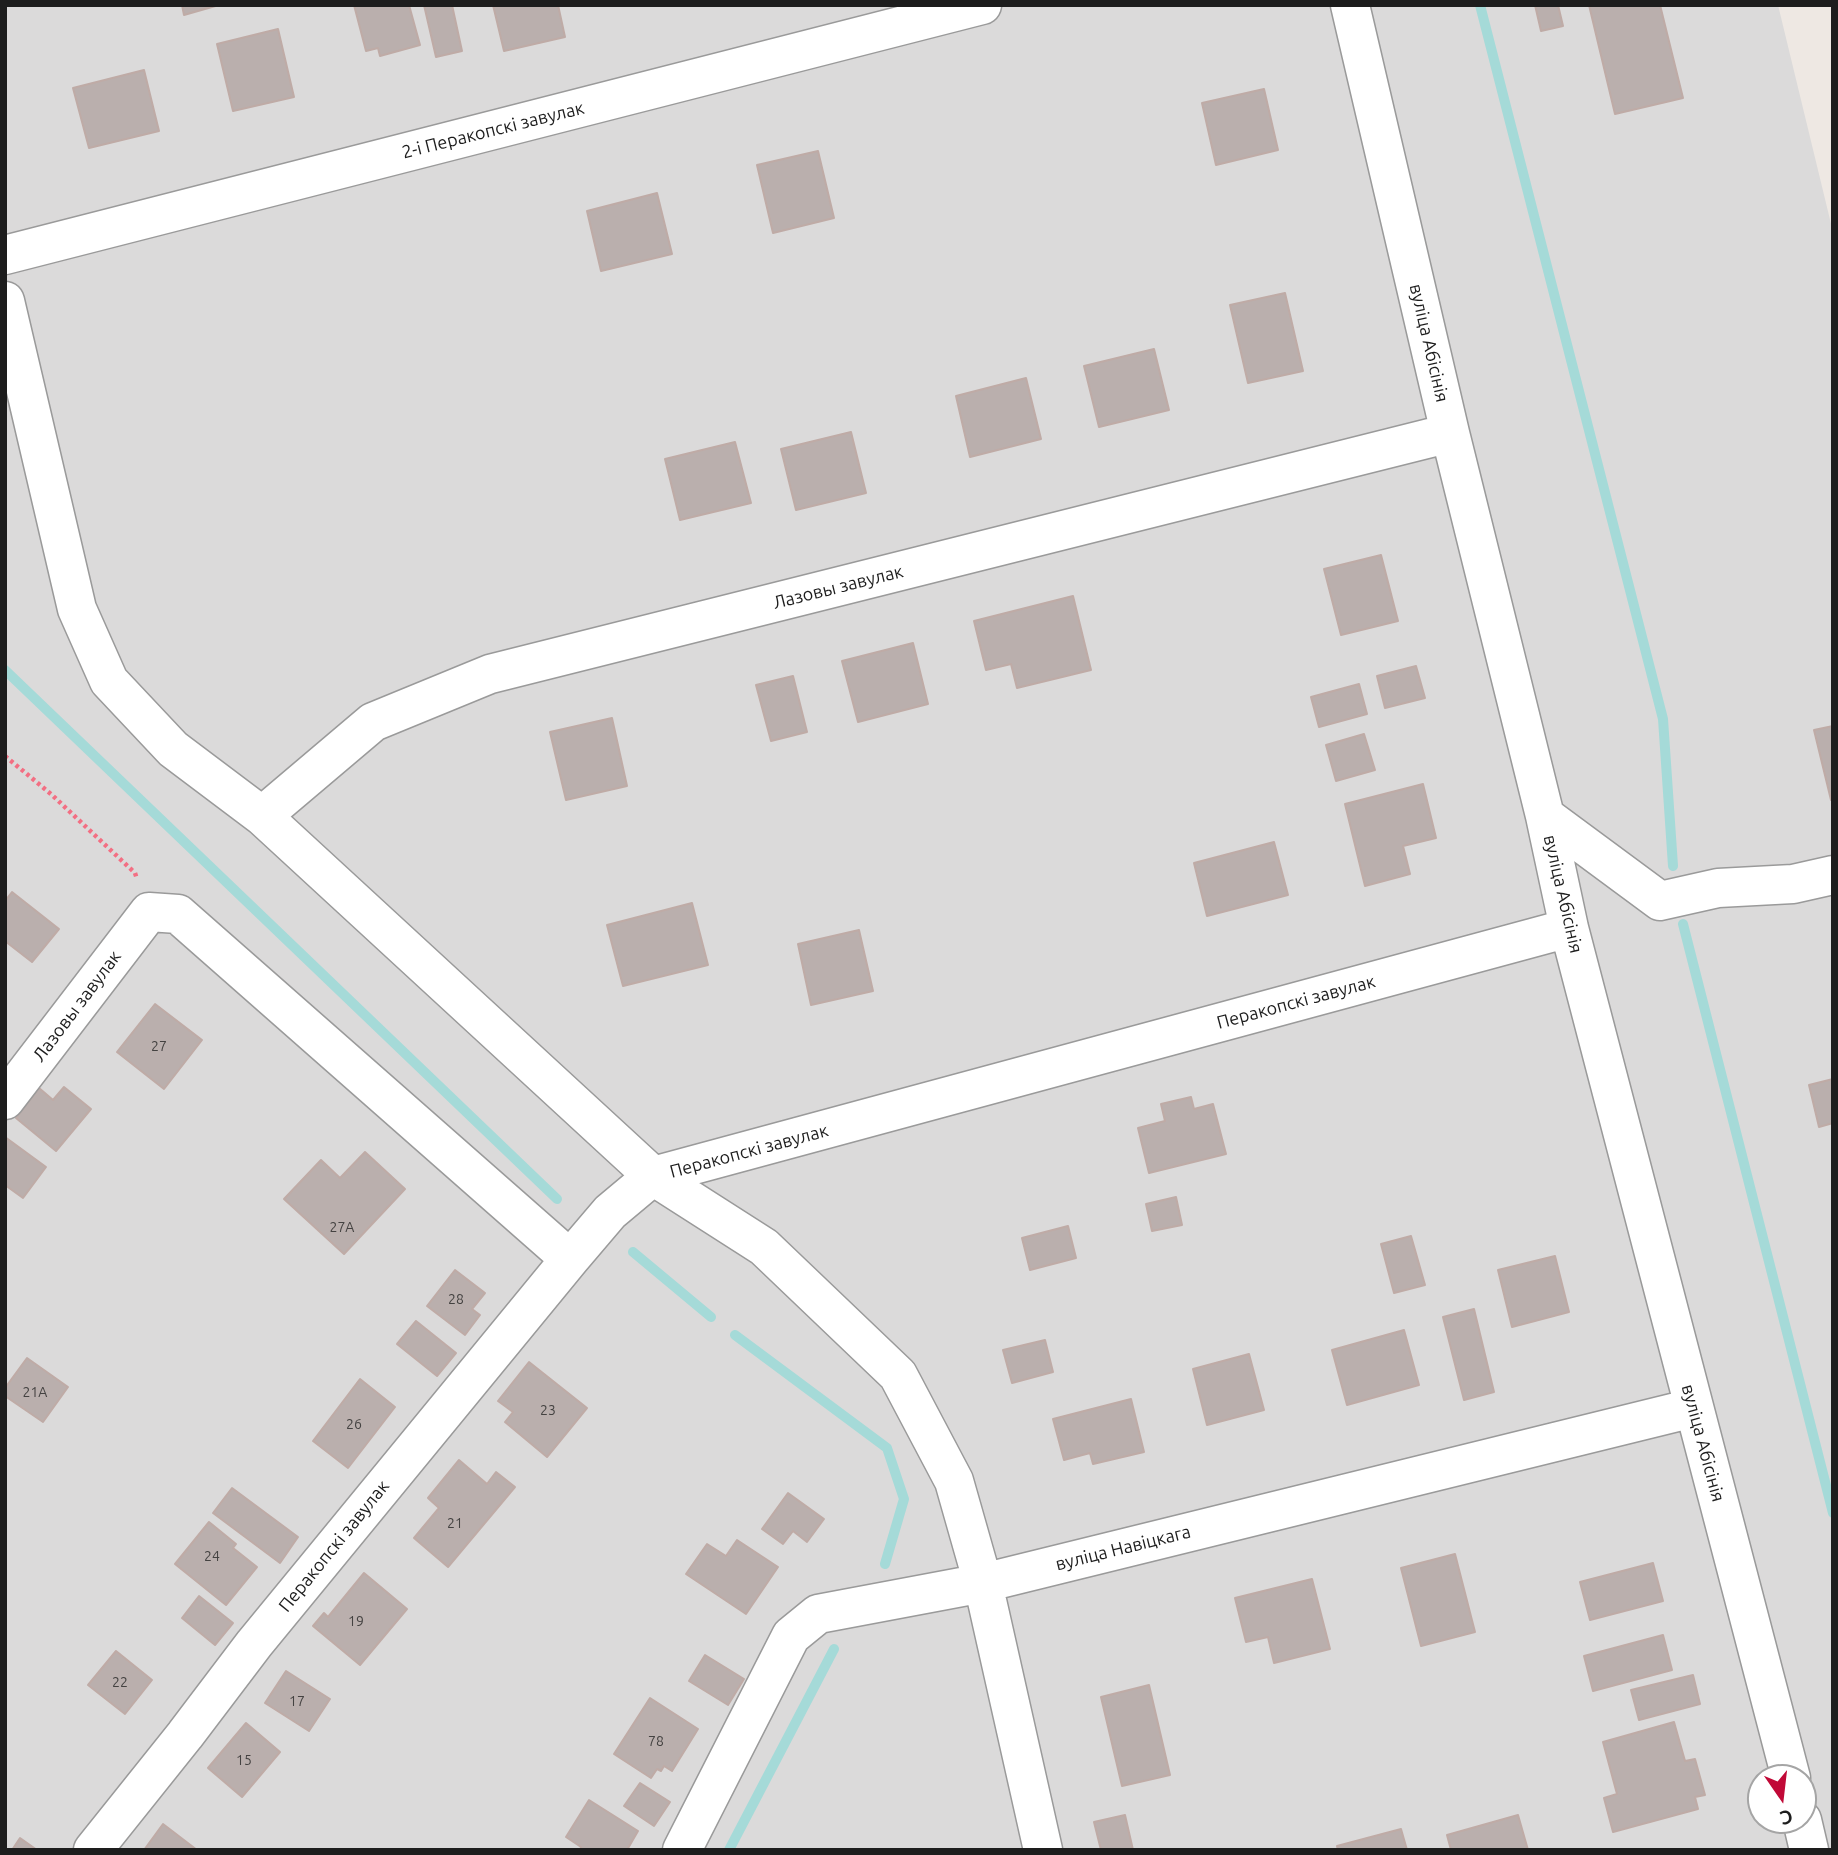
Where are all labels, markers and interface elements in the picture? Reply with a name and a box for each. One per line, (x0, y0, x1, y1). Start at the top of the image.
street label: 2-і Перакопскі завулак (400, 97, 586, 163)
street label: вуліца Абісінія (1405, 282, 1453, 404)
street label: Лазовы завулак (771, 560, 905, 614)
street label: вуліца Абісінія (1539, 833, 1587, 955)
street label: Лазовы завулак (28, 946, 126, 1066)
street label: Перакопскі завулак (1214, 970, 1378, 1034)
house number: 27 (151, 1038, 167, 1054)
street label: Перакопскі завулак (667, 1119, 831, 1183)
house number: 27А (330, 1219, 354, 1235)
house number: 28 (448, 1291, 464, 1307)
street label: вуліца Абісінія (1677, 1382, 1729, 1504)
house number: 21А (23, 1384, 47, 1400)
house number: 23 (540, 1402, 556, 1418)
house number: 26 (346, 1416, 362, 1432)
street label: Перакопскі завулак (274, 1476, 394, 1616)
house number: 21 (447, 1515, 463, 1531)
street label: вуліца Навіцкага (1053, 1521, 1193, 1575)
house number: 24 (204, 1548, 220, 1564)
house number: 19 (348, 1613, 364, 1629)
house number: 22 (112, 1674, 128, 1690)
house number: 17 (289, 1693, 305, 1709)
house number: 78 (648, 1733, 664, 1749)
house number: 15 (236, 1752, 252, 1768)
north arrow (1747, 1764, 1817, 1834)
text: С (1778, 1805, 1795, 1830)

